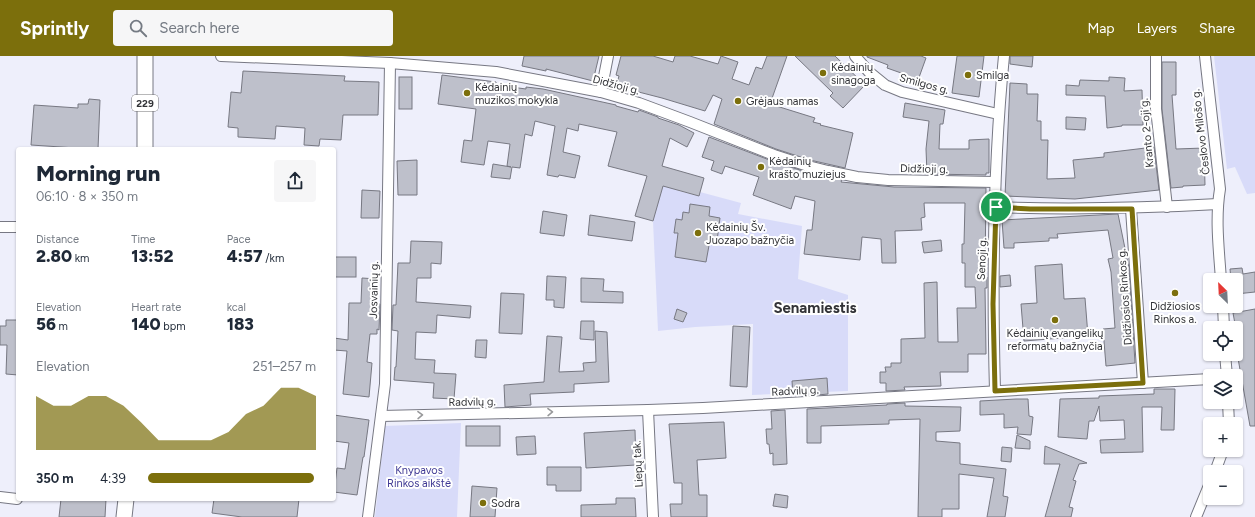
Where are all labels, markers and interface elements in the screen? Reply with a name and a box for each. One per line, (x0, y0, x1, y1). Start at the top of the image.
search box (113, 10, 393, 46)
text: Sprintly (20, 17, 89, 40)
icon: search (127, 17, 149, 39)
text: Search here (159, 19, 239, 37)
text: Map (1087, 20, 1115, 37)
text: Layers (1137, 20, 1177, 37)
text: Share (1199, 20, 1235, 37)
place label: Kėdainių sinagoga (831, 61, 875, 87)
marker: Kėdainių sinagoga (818, 68, 828, 78)
place label: Smilga (976, 69, 1009, 82)
marker: Smilga (963, 70, 973, 80)
street label: Smilgos g. (898, 71, 950, 97)
street label: Didžioji g. (591, 73, 641, 97)
place label: Kėdainių muzikos mokykla (475, 81, 558, 107)
marker: Kėdainių muzikos mokykla (462, 88, 472, 98)
street label: Česlovo Milošo g. (1188, 88, 1213, 176)
road number: 229 (132, 95, 158, 111)
place label: Grėjaus namas (746, 95, 819, 108)
marker: Grėjaus namas (733, 96, 743, 106)
street label: Kranto 2-oji g. (1137, 98, 1157, 168)
place label: Kėdainių krašto muziejus (769, 155, 846, 181)
text: Morning run (36, 160, 160, 187)
button: share (274, 160, 316, 202)
marker: Kėdainių krašto muziejus (756, 162, 766, 172)
street label: Didžioji g. (900, 162, 948, 176)
text: 06:10 · 8 × 350 m (36, 189, 138, 204)
pin (979, 190, 1013, 224)
icon: arrive (985, 196, 1007, 218)
place label: Kėdainių Šv. Juozapo bažnyčia (706, 220, 794, 247)
marker: Kėdainių Šv. Juozapo bažnyčia (693, 228, 703, 238)
text: Distance (36, 233, 79, 246)
text: Time (131, 233, 155, 246)
text: Pace (227, 233, 250, 246)
street label: Senoji g. (975, 238, 989, 280)
text: 2.80 (36, 246, 72, 266)
text: 13:52 (131, 246, 174, 266)
text: 4:57 (227, 246, 263, 266)
street label: Didžiosios Rinkos g. (1115, 248, 1135, 346)
text: km (72, 252, 89, 265)
text: /km (263, 252, 284, 265)
street label: Josvainių g. (367, 261, 381, 319)
north arrow (1203, 273, 1243, 313)
map controls (1203, 273, 1243, 505)
marker: Didžiosios Rinkos a. (1170, 288, 1180, 298)
district label: Senamiestis (773, 299, 857, 317)
place label: Didžiosios Rinkos a. (1150, 300, 1200, 326)
text: Elevation (36, 301, 81, 314)
text: Heart rate (131, 301, 181, 314)
text: kcal (227, 301, 246, 314)
text: 56 (36, 314, 56, 334)
text: 140 (131, 314, 161, 334)
text: 183 (227, 314, 254, 334)
marker: Kėdainių evangelikų reformatų bažnyčia (1050, 315, 1060, 325)
text: m (56, 320, 68, 333)
text: bpm (161, 320, 186, 333)
button: locate (1203, 321, 1243, 361)
place label: Kėdainių evangelikų reformatų bažnyčia (1007, 327, 1103, 353)
text: Elevation (36, 359, 89, 374)
text: 251–257 m (253, 359, 316, 374)
button: layers (1203, 369, 1243, 409)
street label: Radvilų g. (771, 383, 819, 399)
street label: Radvilų g. (448, 395, 496, 409)
one-way arrow (547, 408, 553, 417)
one-way arrow (417, 411, 423, 419)
button: + (1203, 417, 1243, 457)
street label: Liepų tak. (630, 440, 646, 488)
park label: Knypavos Rinkos aikštė (387, 464, 451, 490)
button: − (1203, 465, 1243, 505)
text: 350 m (36, 471, 74, 486)
text: 4:39 (100, 471, 126, 486)
place label: Sodra (491, 497, 520, 510)
marker: Sodra (478, 498, 488, 508)

